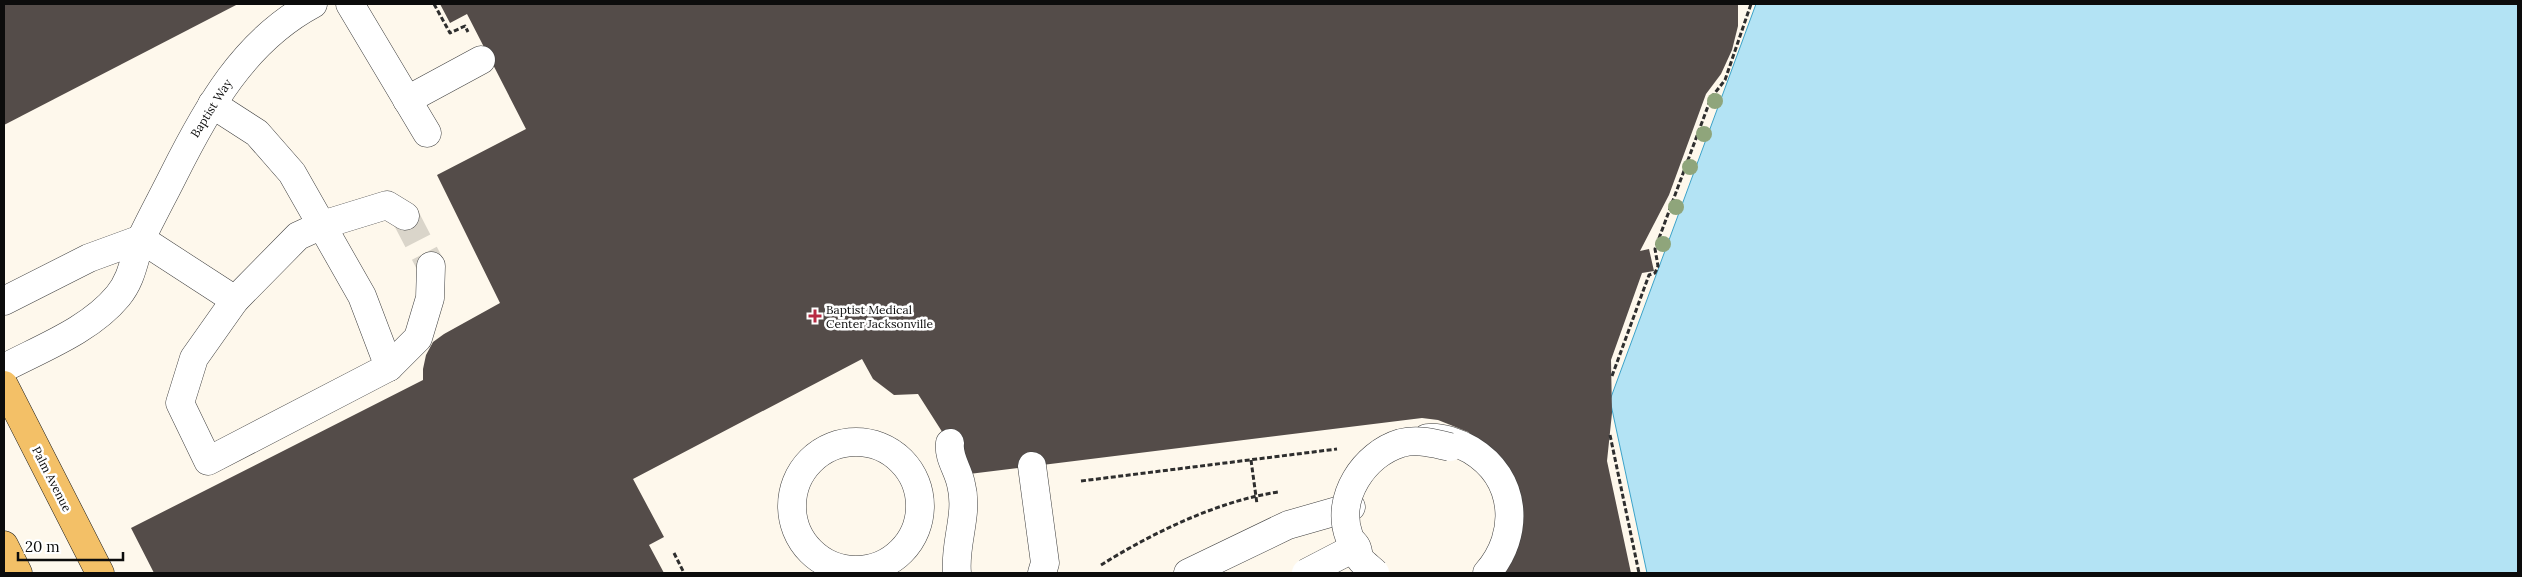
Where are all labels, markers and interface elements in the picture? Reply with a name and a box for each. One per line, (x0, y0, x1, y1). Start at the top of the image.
street label: Baptist Way (187, 75, 235, 140)
place label: Baptist Medical Center Jacksonville (826, 302, 934, 331)
marker: Baptist Medical Center Jacksonville (808, 309, 822, 323)
street label: Palm Avenue (29, 444, 75, 515)
scale bar (18, 530, 122, 562)
text: 20 m (25, 537, 60, 556)

